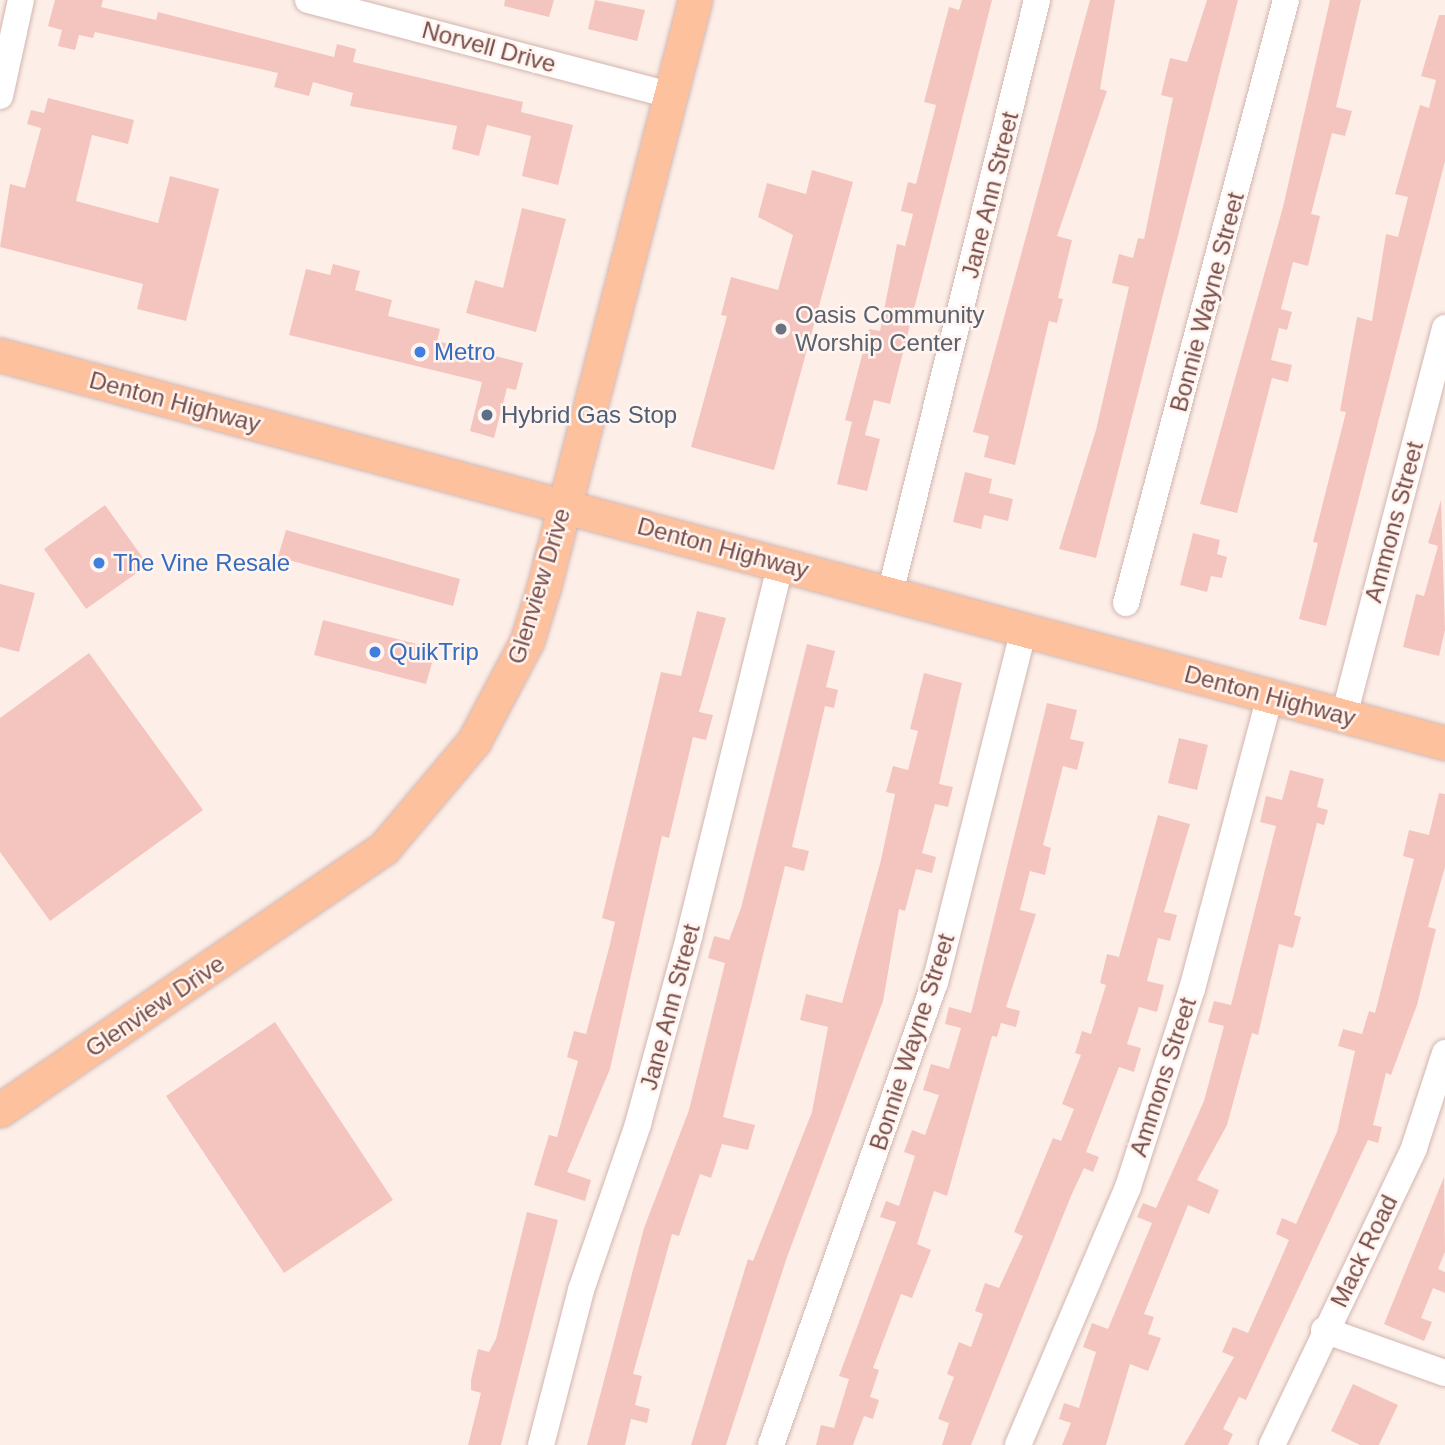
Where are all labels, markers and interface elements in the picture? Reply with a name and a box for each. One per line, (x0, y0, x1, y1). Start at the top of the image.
street label: Norvell Drive (419, 15, 559, 79)
street label: Jane Ann Street (955, 108, 1025, 282)
street label: Bonnie Wayne Street (1164, 189, 1250, 415)
place label: Oasis Community Worship Center (795, 301, 984, 357)
marker: Oasis Community Worship Center (773, 321, 789, 337)
place label: Metro (434, 338, 495, 366)
marker: Metro (412, 344, 428, 360)
street label: Denton Highway (86, 365, 264, 439)
place label: Hybrid Gas Stop (501, 401, 677, 429)
marker: Hybrid Gas Stop (479, 407, 495, 423)
street label: Ammons Street (1359, 438, 1429, 606)
street label: Glenview Drive (502, 505, 576, 667)
street label: Denton Highway (634, 511, 812, 585)
place label: The Vine Resale (113, 549, 290, 577)
marker: The Vine Resale (91, 555, 107, 571)
place label: QuikTrip (389, 638, 479, 666)
marker: QuikTrip (367, 644, 383, 660)
street label: Denton Highway (1181, 659, 1359, 733)
street label: Jane Ann Street (634, 920, 706, 1094)
street label: Bonnie Wayne Street (863, 930, 961, 1154)
street label: Glenview Drive (80, 949, 230, 1063)
street label: Ammons Street (1124, 994, 1202, 1160)
street label: Mack Road (1324, 1190, 1404, 1312)

